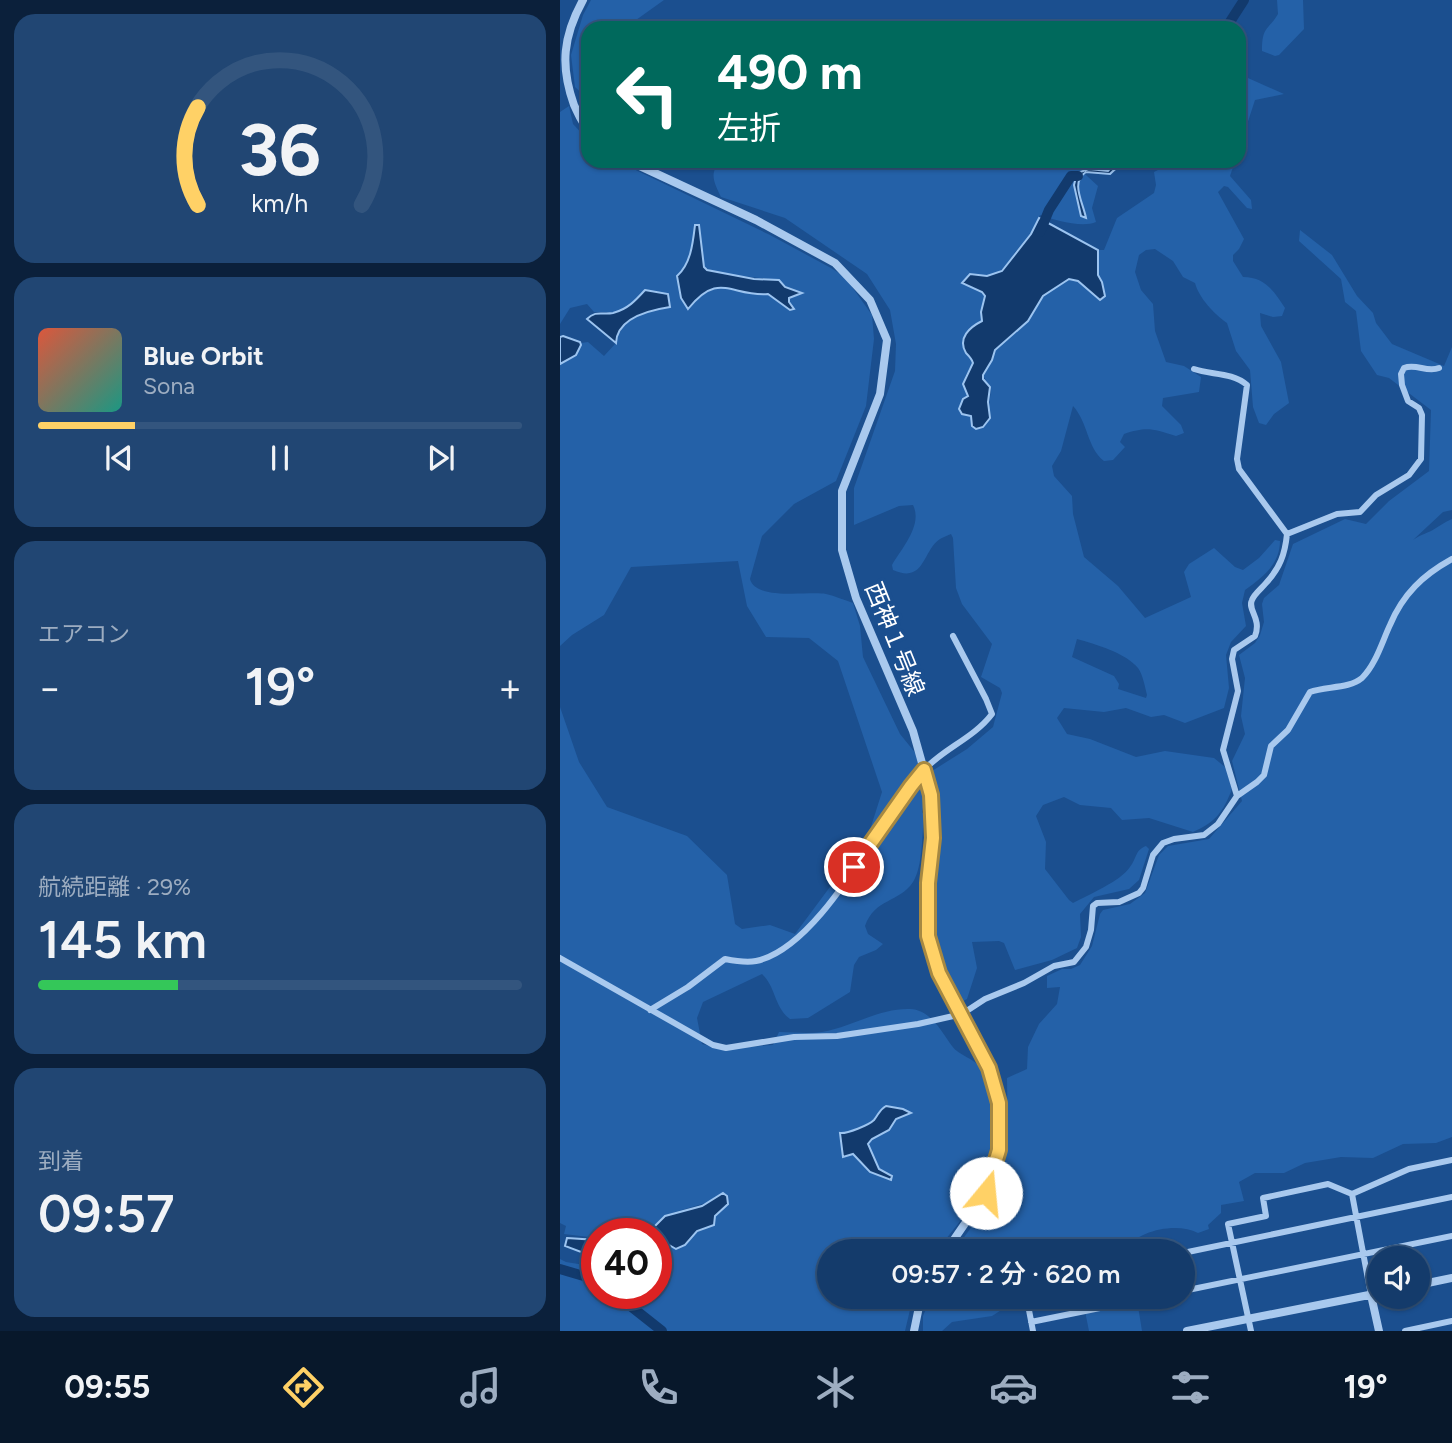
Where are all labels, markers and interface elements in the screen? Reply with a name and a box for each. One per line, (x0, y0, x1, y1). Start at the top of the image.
text: 490 m (717, 42, 863, 101)
icon: left (602, 49, 693, 140)
text: 36 (239, 106, 321, 193)
text: 左折 (717, 109, 781, 147)
text: km/h (251, 188, 309, 218)
text: Blue Orbit (143, 340, 264, 372)
text: Sona (143, 372, 195, 400)
icon: previous (100, 439, 138, 477)
icon: pause (261, 439, 299, 477)
icon: next (422, 439, 460, 477)
street label: 西神１号線 (859, 578, 931, 700)
text: エアコン (38, 620, 130, 648)
text: 19° (244, 656, 316, 718)
text: − (38, 665, 62, 711)
text: + (498, 665, 522, 711)
pin (824, 837, 884, 897)
icon: arrive (835, 848, 873, 886)
text: 航続距離 · 29% (38, 873, 191, 901)
text: 145 km (38, 909, 207, 971)
text: 到着 (38, 1147, 84, 1175)
position arrow (949, 1156, 1023, 1230)
text: 09:57 (38, 1183, 175, 1245)
speed limit sign: 40 (581, 1218, 672, 1309)
map controls (1367, 1246, 1430, 1309)
button: sound (1367, 1246, 1430, 1309)
text: 09:57 · 2 分 · 620 m (891, 1258, 1121, 1290)
icon: directions (279, 1363, 328, 1412)
icon: music (456, 1363, 505, 1412)
icon: phone (634, 1363, 683, 1412)
icon: climate (811, 1363, 860, 1412)
icon: car (989, 1363, 1038, 1412)
icon: filters (1166, 1363, 1215, 1412)
text: 09:55 (64, 1368, 150, 1406)
text: 19° (1344, 1368, 1388, 1406)

